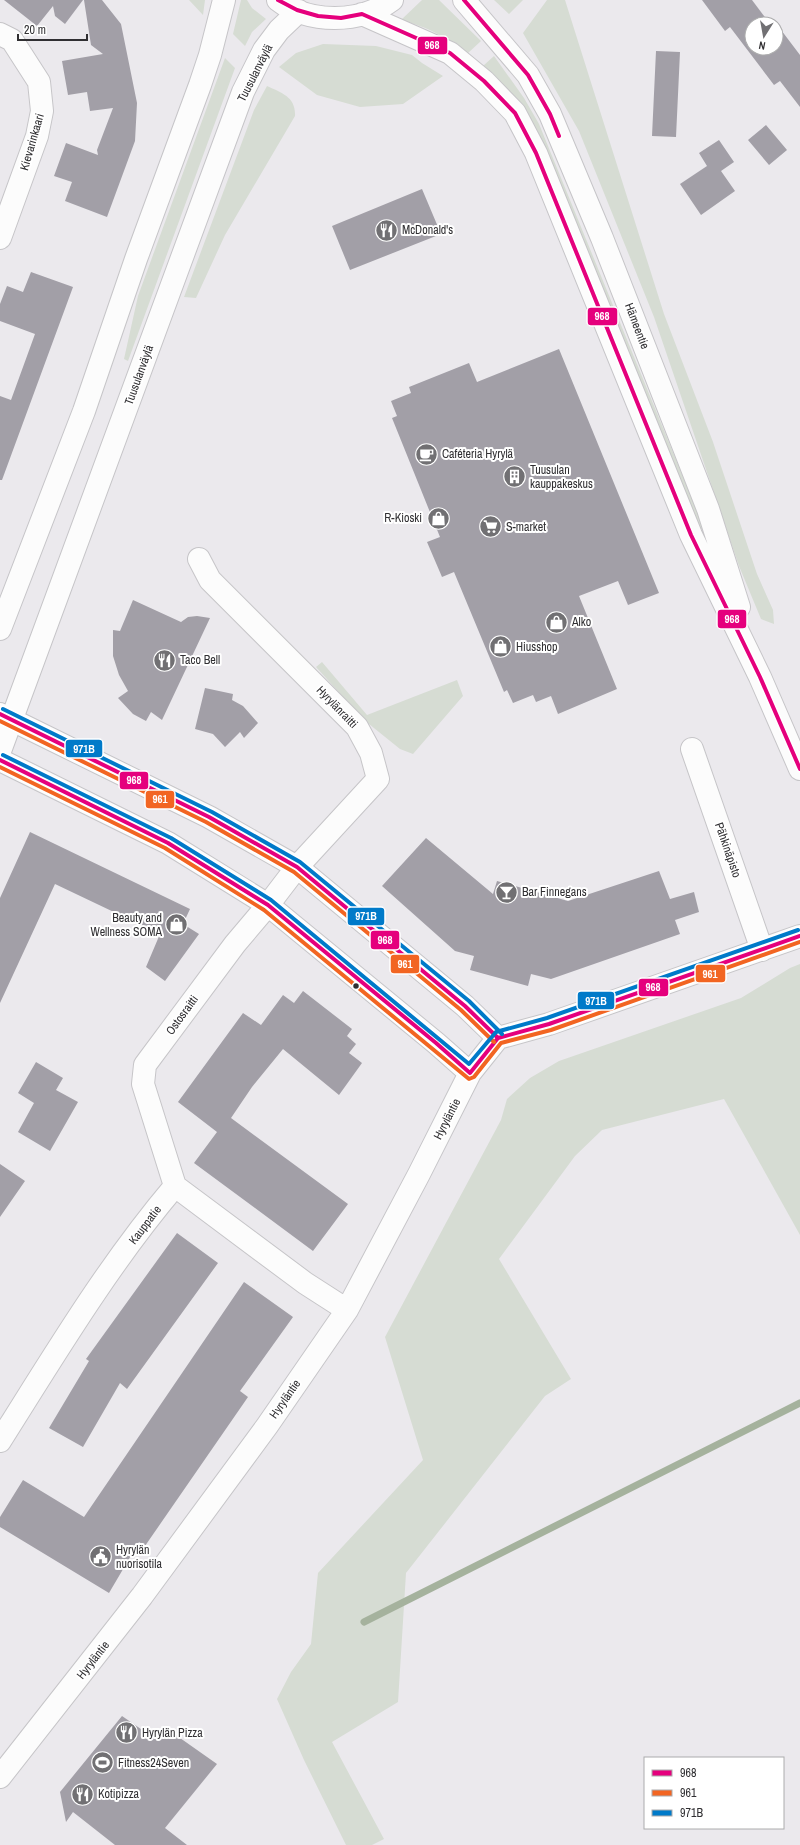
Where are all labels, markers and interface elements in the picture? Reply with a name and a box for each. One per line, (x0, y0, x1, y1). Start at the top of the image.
scale bar (18, 16, 87, 42)
north arrow (744, 16, 784, 56)
text: 20 m (24, 22, 46, 38)
line badge: 968 (417, 36, 448, 55)
text: 968 (424, 38, 440, 52)
text: N (758, 38, 767, 53)
street label: Tuusulanväylä (234, 41, 277, 105)
street label: Kievarinkaari (16, 112, 48, 172)
restaurant icon: McDonald's (373, 217, 399, 243)
place label: McDonald's (402, 222, 453, 238)
street label: Hämeentie (621, 301, 653, 351)
line badge: 968 (587, 307, 618, 326)
text: 968 (594, 309, 610, 323)
street label: Tuusulanväylä (121, 342, 157, 407)
cafe icon: Caféteria Hyrylä (413, 441, 439, 467)
place label: Caféteria Hyrylä (442, 446, 514, 462)
place label: Tuusulan kauppakeskus (530, 462, 593, 492)
building icon: Tuusulan kauppakeskus (501, 464, 527, 490)
shop icon: R-Kioski (425, 505, 451, 531)
place label: R-Kioski (384, 510, 422, 526)
supermarket icon: S-market (478, 514, 504, 540)
place label: S-market (506, 519, 546, 535)
shop icon: Alko (543, 609, 569, 635)
line badge: 968 (717, 609, 747, 629)
text: 968 (724, 612, 740, 626)
place label: Alko (571, 614, 591, 630)
shop icon: Hiusshop (487, 634, 513, 660)
place label: Hiusshop (516, 639, 558, 655)
restaurant icon: Taco Bell (151, 647, 177, 673)
place label: Taco Bell (180, 652, 220, 668)
street label: Hyrylänraitti (313, 682, 361, 732)
line badge: 971B (65, 739, 103, 758)
text: 971B (73, 742, 95, 756)
line badge: 968 (119, 771, 149, 790)
text: 968 (126, 773, 142, 787)
line badge: 961 (145, 790, 175, 809)
text: 961 (152, 792, 168, 806)
street label: Pähkinäpisto (711, 820, 745, 880)
bar icon: Bar Finnegans (493, 879, 519, 905)
place label: Bar Finnegans (522, 884, 587, 900)
line badge: 971B (347, 907, 385, 926)
text: 971B (355, 909, 377, 923)
place label: Beauty and Wellness SOMA (91, 910, 162, 940)
shop icon: Beauty and Wellness SOMA (164, 912, 190, 938)
line badge: 968 (370, 930, 400, 950)
text: 968 (377, 933, 393, 947)
line badge: 961 (390, 954, 420, 974)
text: 961 (397, 957, 413, 971)
line badge: 961 (695, 964, 726, 983)
text: 961 (702, 967, 718, 981)
line badge: 968 (638, 978, 669, 997)
text: 968 (645, 980, 661, 994)
unlabelled marker (351, 981, 361, 991)
line badge: 971B (577, 991, 615, 1010)
street label: Ostosraitti (162, 992, 202, 1038)
text: 971B (585, 994, 607, 1008)
street label: Hyryläntie (430, 1096, 464, 1142)
street label: Kauppatie (125, 1202, 165, 1248)
street label: Hyryläntie (266, 1376, 304, 1422)
place label: Hyrylän nuorisotila (116, 1542, 162, 1572)
public building icon: Hyrylän nuorisotila (88, 1544, 114, 1570)
street label: Hyryläntie (73, 1638, 113, 1682)
restaurant icon: Hyrylän Pizza (114, 1720, 140, 1746)
place label: Hyrylän Pizza (142, 1725, 203, 1741)
sports icon: Fitness24Seven (90, 1750, 116, 1776)
place label: Fitness24Seven (118, 1755, 189, 1771)
legend (644, 1757, 784, 1829)
text: 968 (680, 1765, 696, 1781)
restaurant icon: Kotipizza (69, 1781, 95, 1807)
text: 961 (680, 1785, 697, 1801)
place label: Kotipizza (98, 1786, 140, 1802)
text: 971B (680, 1805, 703, 1821)

